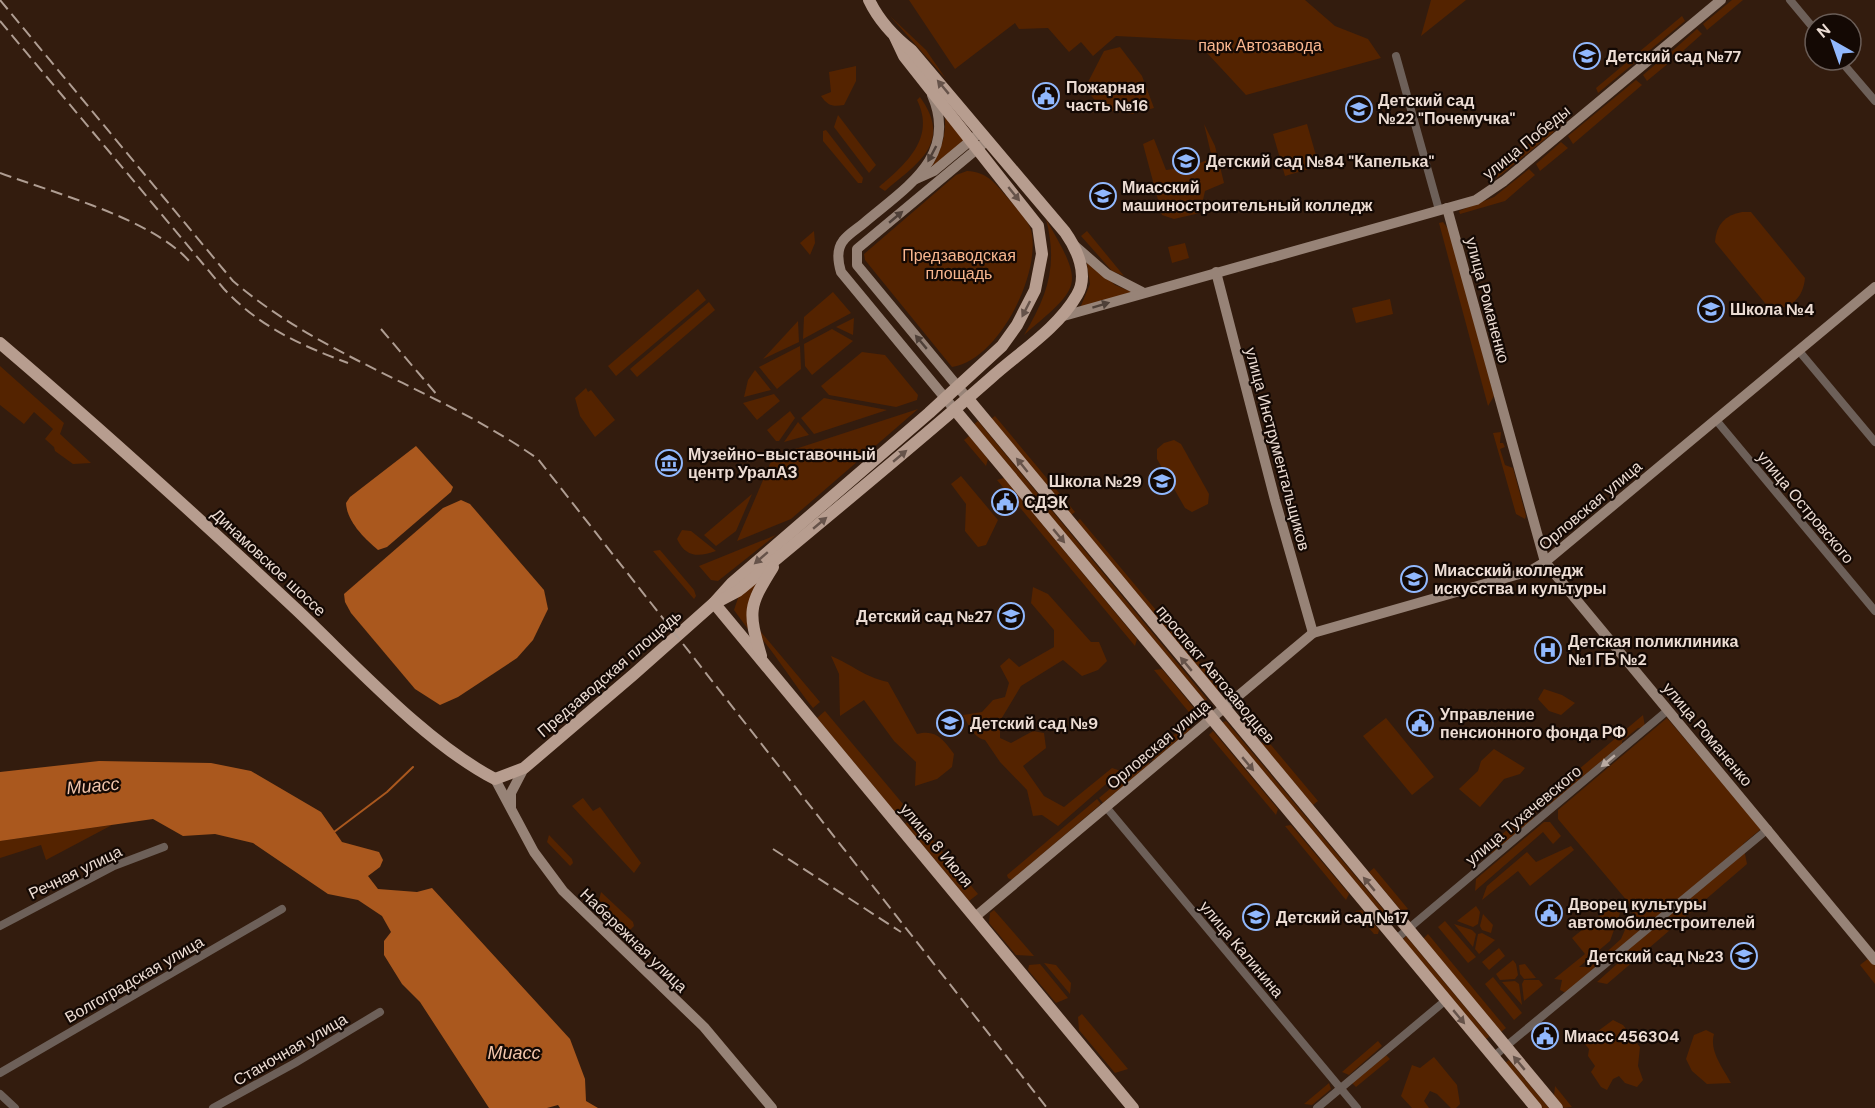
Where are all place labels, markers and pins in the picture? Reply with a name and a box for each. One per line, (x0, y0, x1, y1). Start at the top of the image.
school or university icon: Детский сад №77 (1572, 41, 1602, 71)
place label: Детский сад №77 (1606, 46, 1742, 67)
place label: Пожарная часть №16 (1066, 77, 1148, 116)
public building icon: Пожарная часть №16 (1031, 81, 1061, 111)
place label: Детский сад №22 "Почемучка" (1378, 90, 1516, 129)
school or university icon: Детский сад №22 "Почемучка" (1344, 94, 1374, 124)
school or university icon: Детский сад №84 "Капелька" (1171, 146, 1201, 176)
place label: Детский сад №84 "Капелька" (1206, 151, 1434, 172)
place label: Миасский машиностроительный колледж (1122, 177, 1373, 216)
school or university icon: Миасский машиностроительный колледж (1088, 181, 1118, 211)
school or university icon: Школа №4 (1696, 294, 1726, 324)
place label: Школа №4 (1730, 299, 1814, 320)
place label: Музейно-выставочный центр УралАЗ (688, 444, 876, 483)
museum icon: Музейно-выставочный центр УралАЗ (654, 448, 684, 478)
school or university icon: Школа №29 (1147, 466, 1177, 496)
place label: Школа №29 (1049, 471, 1142, 492)
public building icon: СДЭК (990, 487, 1020, 517)
place label: СДЭК (1024, 492, 1068, 513)
place label: Миасский колледж искусства и культуры (1434, 560, 1606, 599)
school or university icon: Миасский колледж искусства и культуры (1399, 564, 1429, 594)
school or university icon: Детский сад №27 (996, 601, 1026, 631)
place label: Детский сад №27 (856, 606, 992, 627)
place label: Детская поликлиника №1 ГБ №2 (1568, 631, 1739, 670)
hospital icon: Детская поликлиника №1 ГБ №2 (1533, 635, 1563, 665)
place label: Управление пенсионного фонда РФ (1440, 704, 1626, 743)
school or university icon: Детский сад №9 (935, 708, 965, 738)
public building icon: Управление пенсионного фонда РФ (1405, 708, 1435, 738)
place label: Детский сад №9 (970, 713, 1098, 734)
place label: Дворец культуры автомобилестроителей (1568, 894, 1755, 933)
public building icon: Дворец культуры автомобилестроителей (1534, 898, 1564, 928)
school or university icon: Детский сад №17 (1241, 902, 1271, 932)
place label: Детский сад №17 (1276, 907, 1409, 928)
school or university icon: Детский сад №23 (1729, 941, 1759, 971)
place label: Детский сад №23 (1587, 946, 1724, 967)
public building icon: Миасс 456304 (1530, 1021, 1560, 1051)
place label: Миасс 456304 (1564, 1026, 1679, 1047)

